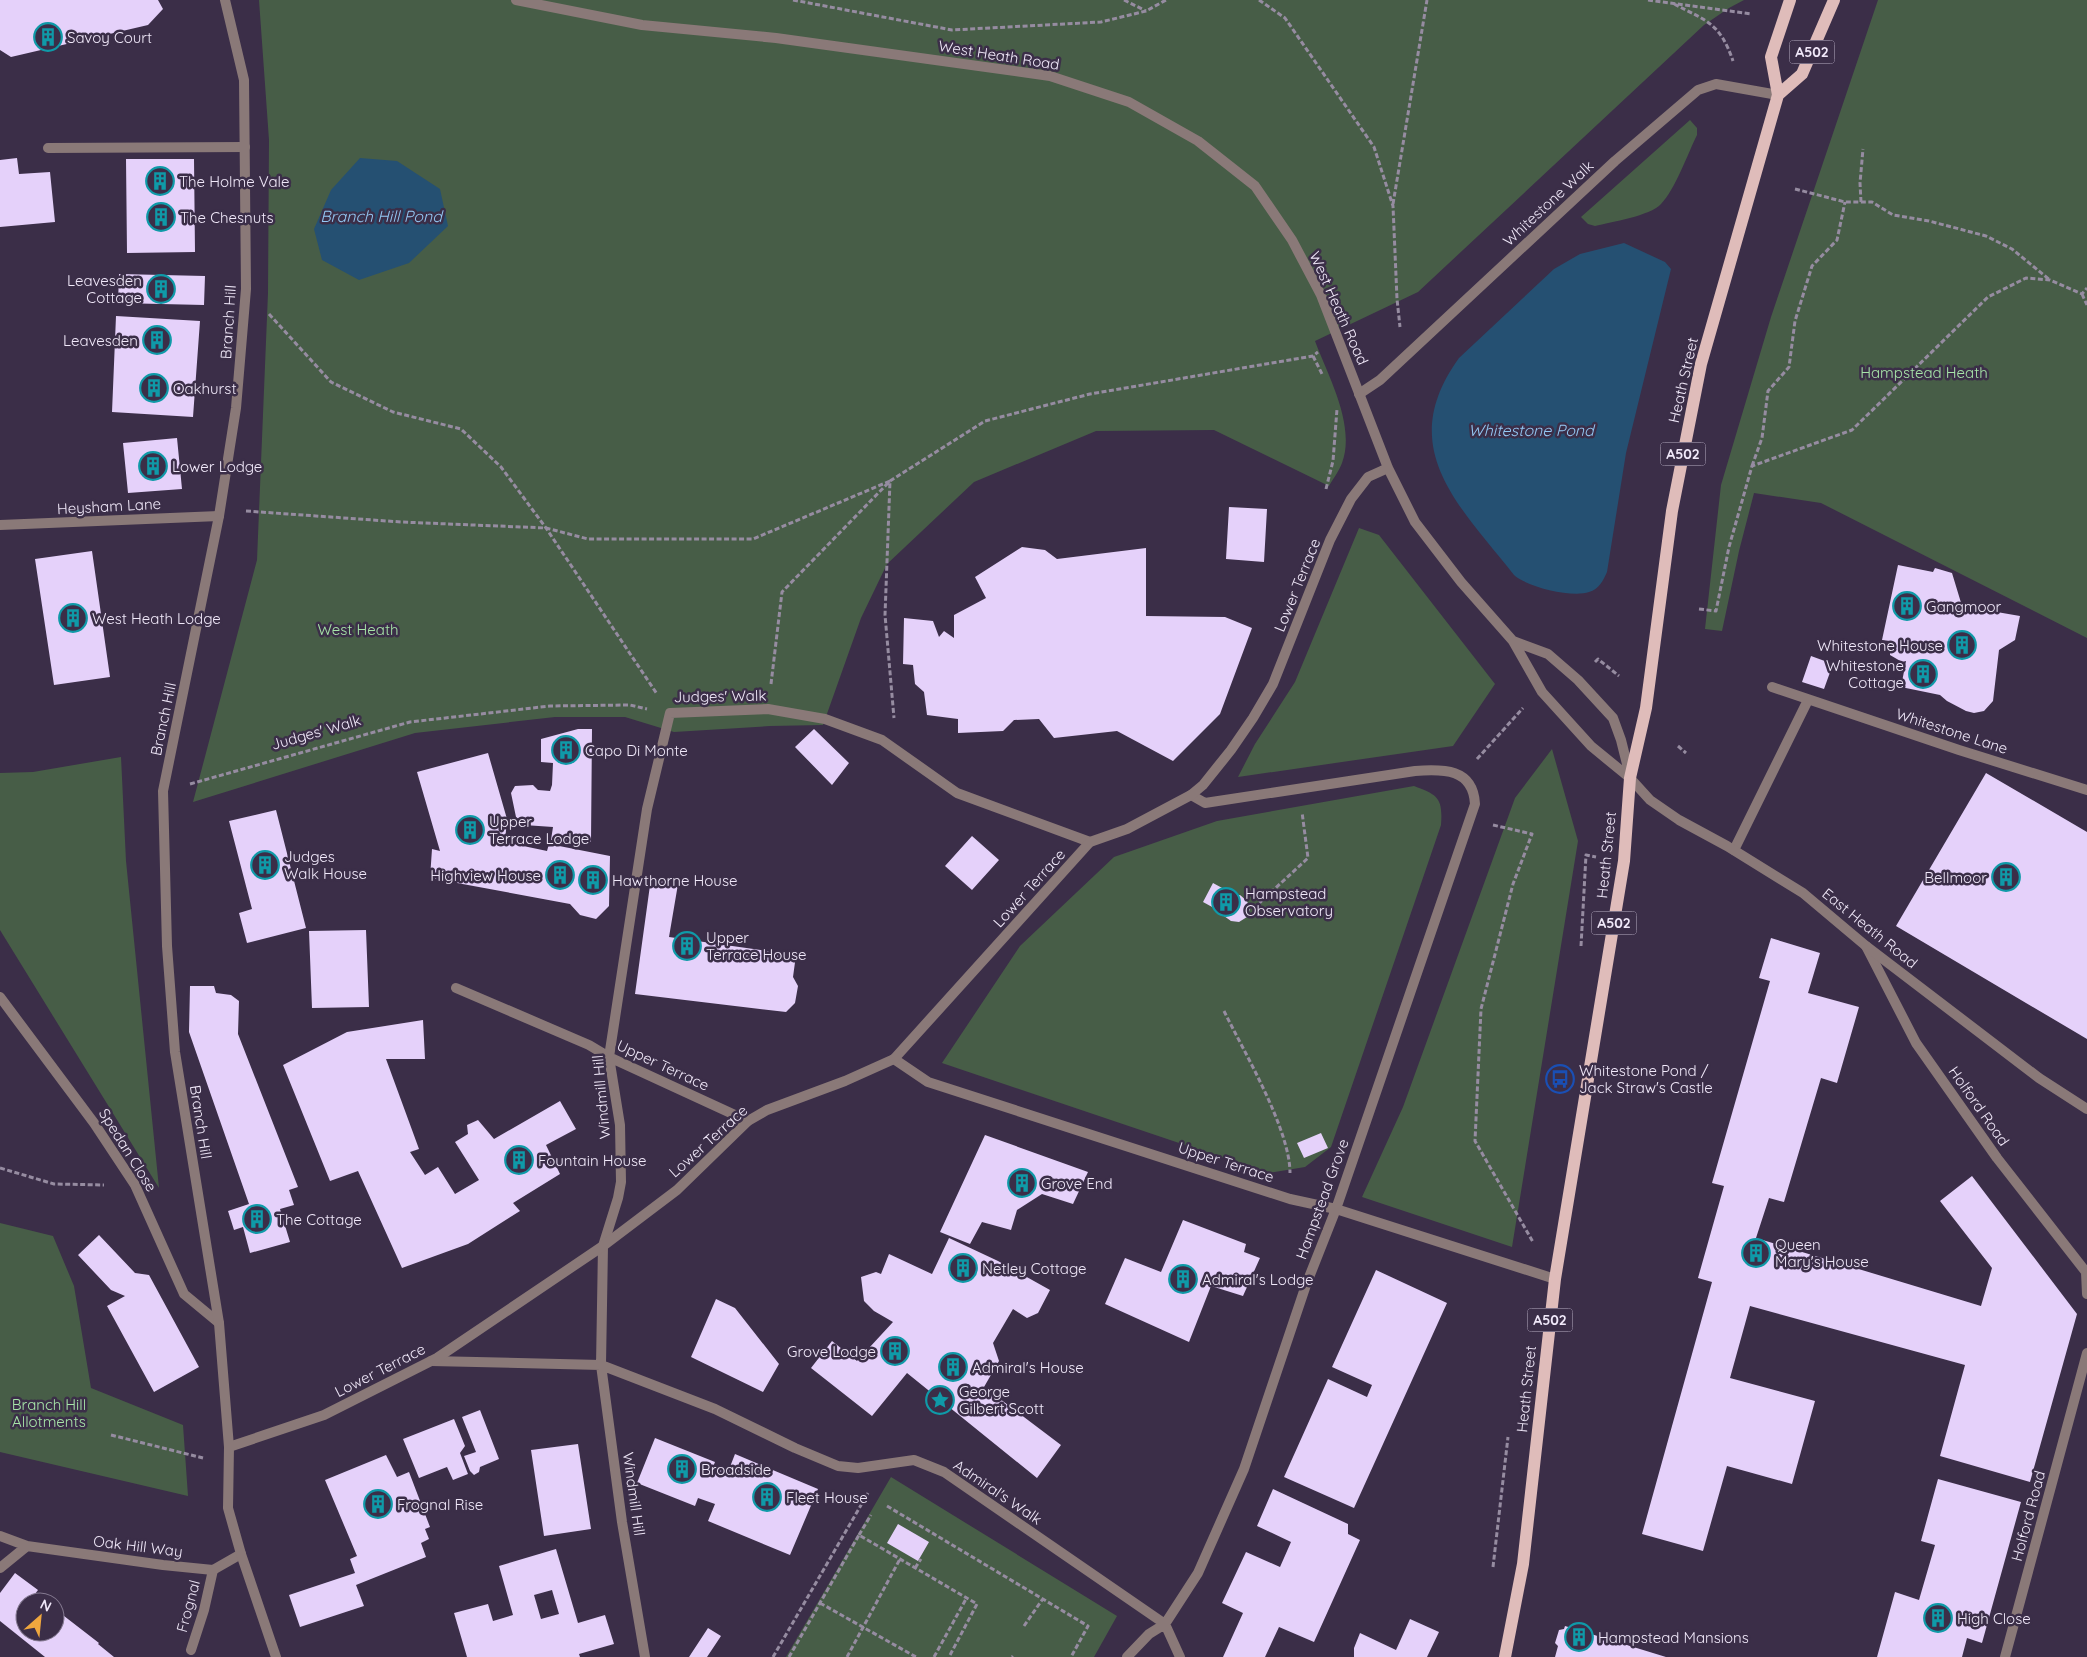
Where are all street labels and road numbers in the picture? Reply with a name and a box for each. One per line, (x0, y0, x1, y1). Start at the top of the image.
street label: West Heath Road (937, 36, 1061, 74)
road number: A502 (1790, 41, 1834, 64)
street label: Whitestone Walk (1499, 156, 1597, 250)
street label: West Heath Road (1305, 248, 1373, 368)
street label: Branch Hill (216, 284, 240, 360)
street label: Heath Street (1664, 335, 1702, 425)
road number: A502 (1660, 442, 1706, 466)
street label: Heysham Lane (56, 494, 162, 518)
street label: Lower Terrace (1270, 535, 1324, 635)
street label: Branch Hill (146, 681, 180, 757)
street label: Judges' Walk (673, 686, 767, 706)
street label: Whitestone Lane (1894, 704, 2010, 758)
street label: Judges' Walk (269, 710, 363, 754)
street label: Heath Street (1592, 811, 1620, 899)
street label: Lower Terrace (989, 845, 1069, 931)
street label: East Heath Road (1818, 884, 1922, 972)
road number: A502 (1592, 911, 1636, 934)
street label: Upper Terrace (614, 1035, 712, 1095)
street label: Windmill Hill (588, 1054, 614, 1140)
street label: Holford Road (1945, 1062, 2013, 1150)
street label: Branch Hill (186, 1084, 216, 1160)
street label: Lower Terrace (665, 1101, 751, 1181)
street label: Spedan Close (95, 1105, 161, 1195)
street label: Hampstead Grove (1291, 1136, 1353, 1262)
street label: Upper Terrace (1176, 1138, 1276, 1186)
road number: A502 (1528, 1308, 1572, 1332)
street label: Lower Terrace (332, 1339, 428, 1401)
street label: Heath Street (1512, 1345, 1540, 1433)
street label: Windmill Hill (619, 1451, 649, 1537)
street label: Admiral's Walk (950, 1455, 1046, 1529)
street label: Holford Road (2007, 1469, 2049, 1563)
street label: Oak Hill Way (92, 1531, 184, 1561)
street label: Frognal (172, 1578, 204, 1634)

